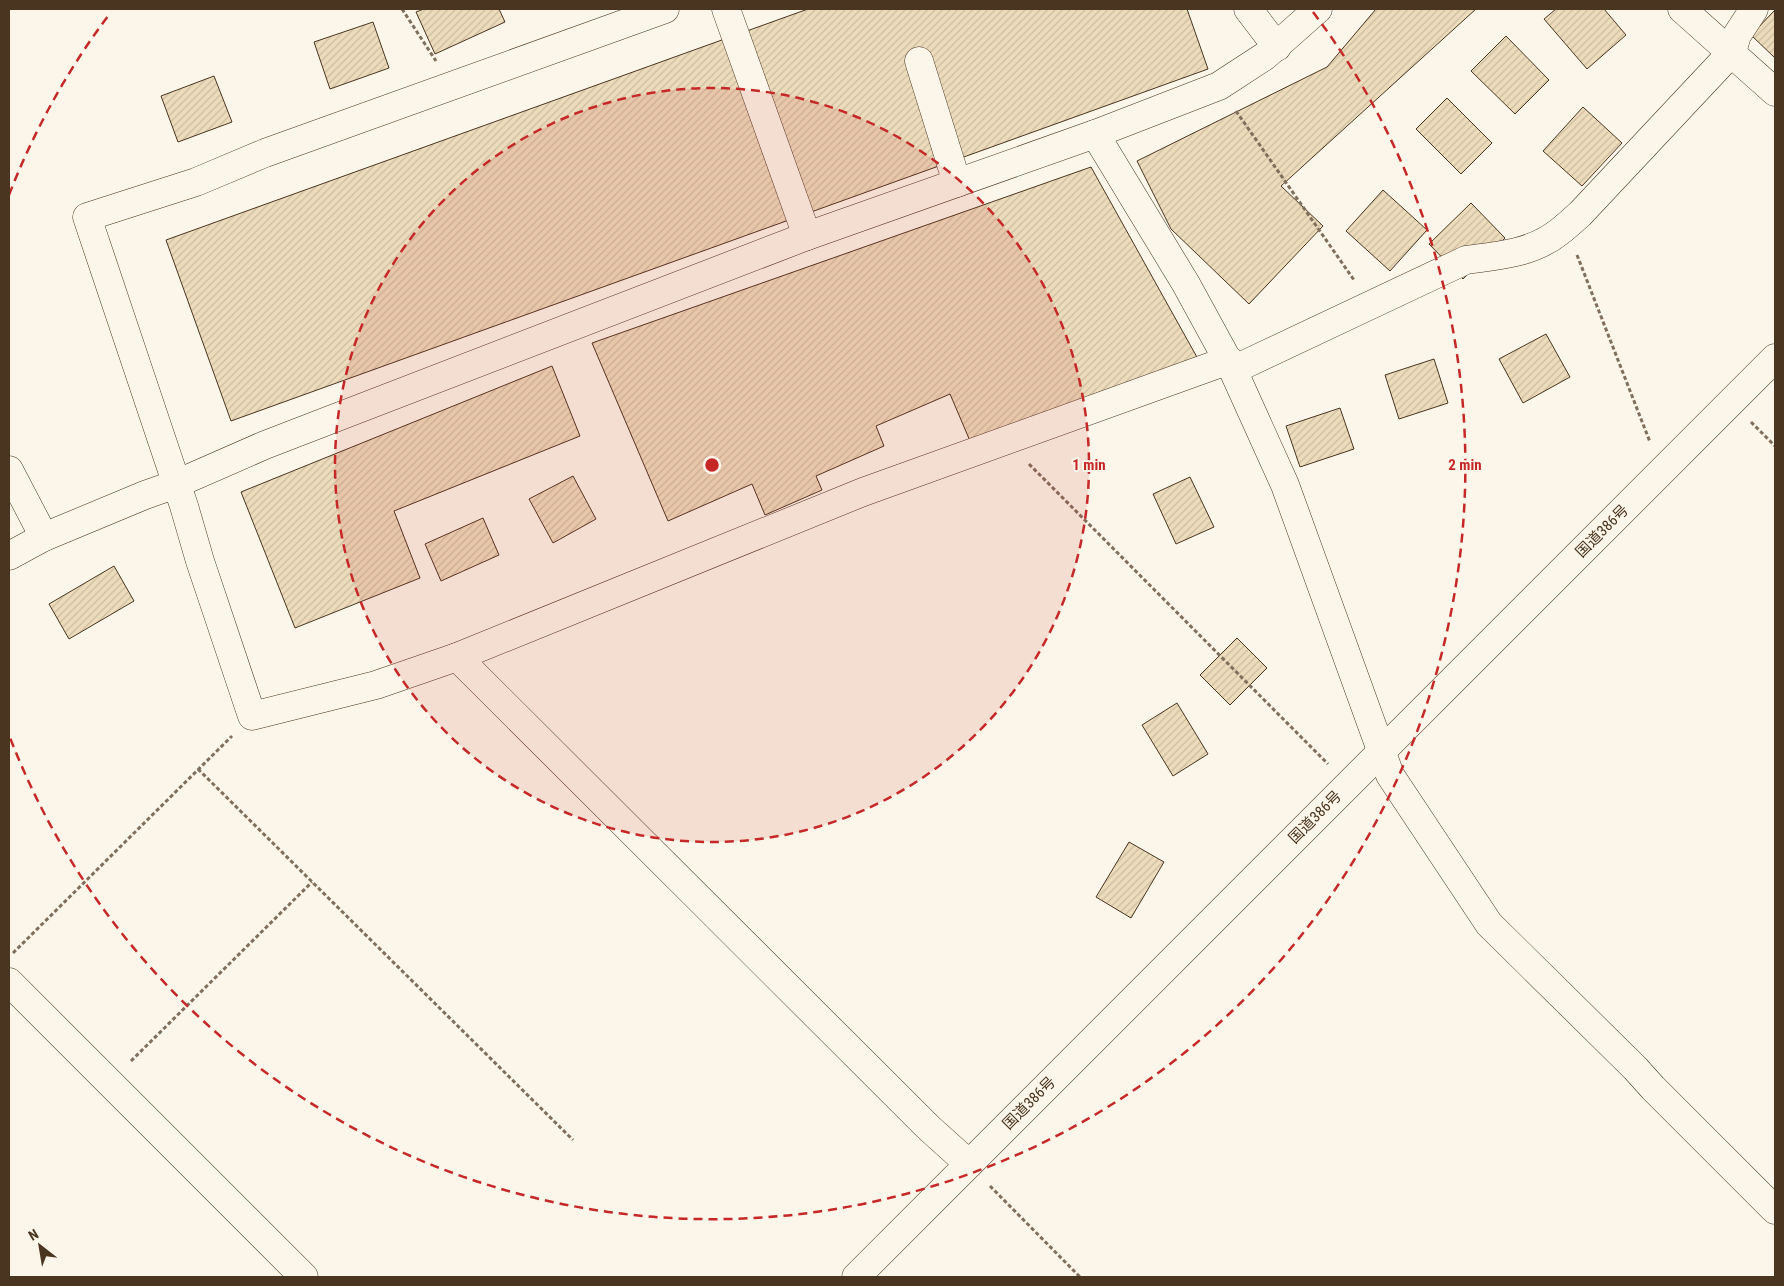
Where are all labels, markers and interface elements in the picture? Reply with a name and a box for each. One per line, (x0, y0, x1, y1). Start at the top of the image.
centre of rings (703, 456, 721, 474)
text: 1 min (1072, 456, 1106, 474)
text: 2 min (1448, 456, 1482, 474)
street label: 国道386号 (1572, 501, 1632, 561)
street label: 国道386号 (1285, 787, 1345, 847)
street label: 国道386号 (999, 1073, 1059, 1133)
north arrow (15, 1221, 65, 1271)
text: N (26, 1226, 41, 1244)

